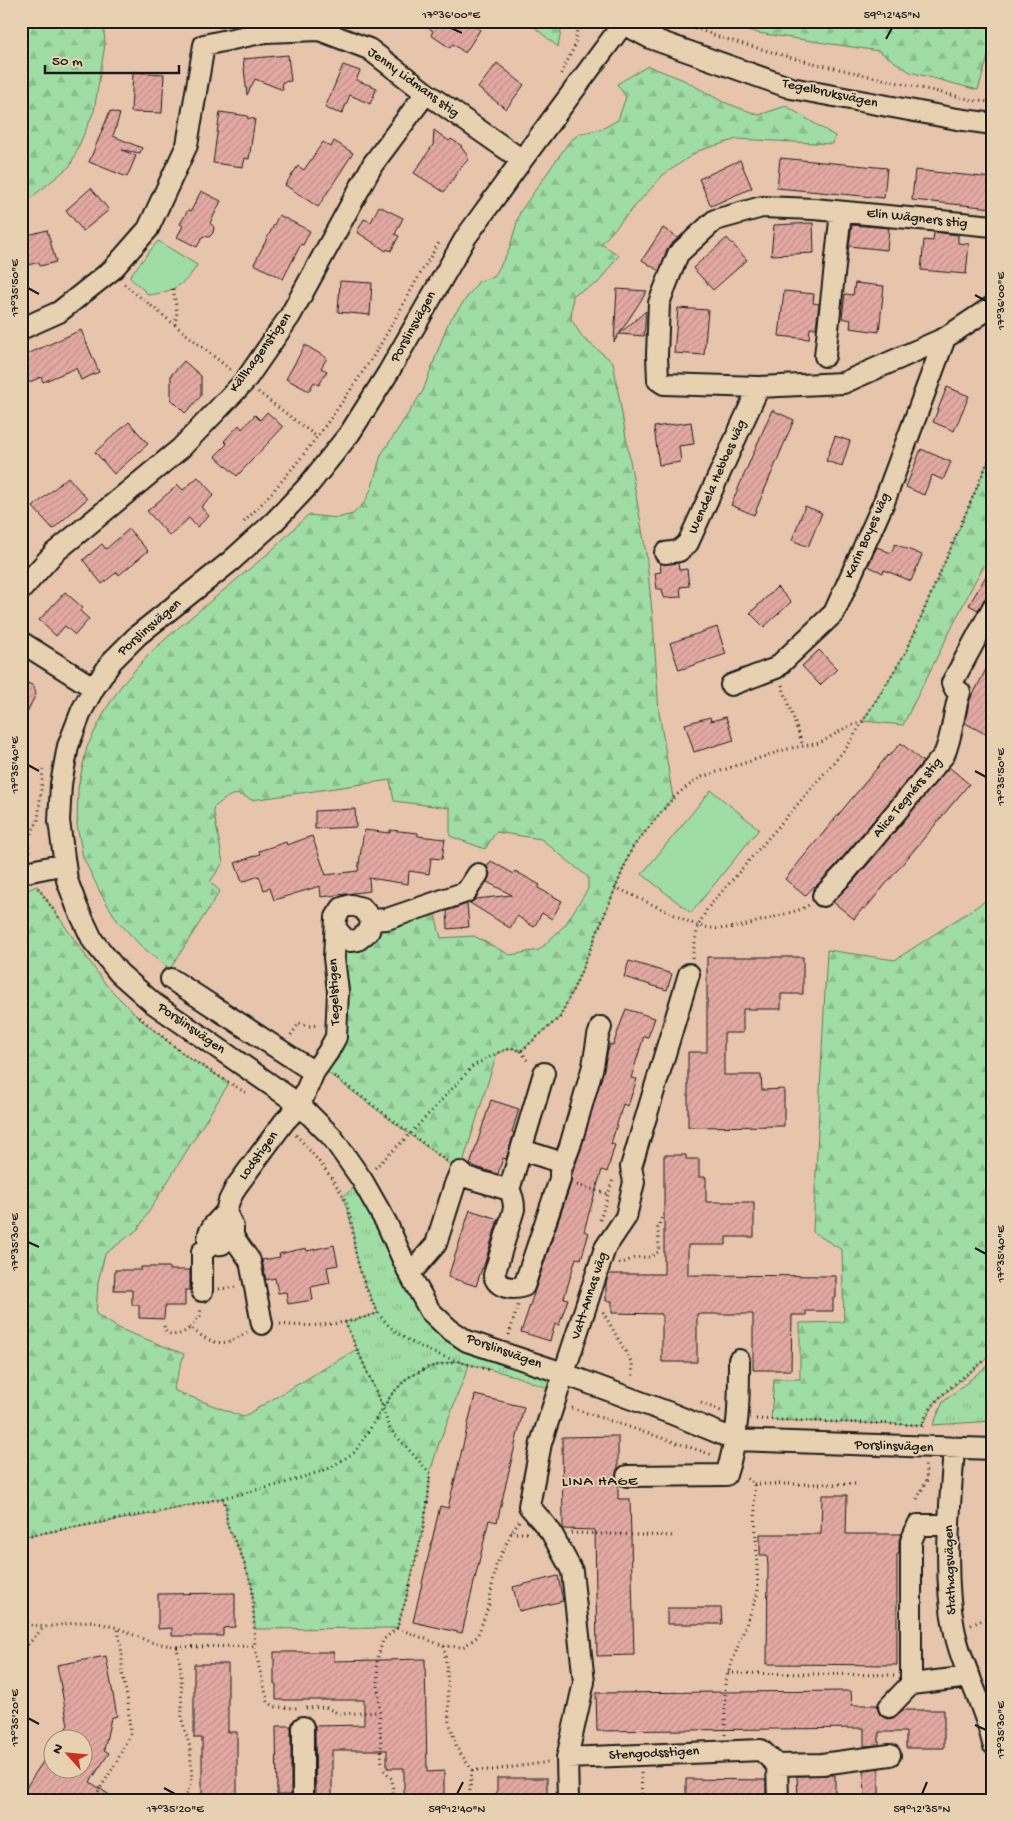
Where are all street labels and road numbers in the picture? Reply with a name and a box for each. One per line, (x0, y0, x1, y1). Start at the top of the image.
street label: Jenny Lidmans stig (364, 44, 462, 122)
street label: Tegelbruksvägen (780, 75, 880, 112)
street label: Elin Wägners stig (866, 205, 968, 233)
street label: Porslinsvägen (387, 288, 441, 366)
street label: Källhagenstigen (226, 309, 296, 396)
street label: Wendela Hebbes väg (685, 417, 751, 537)
street label: Karin Boyes väg (841, 490, 895, 582)
street label: Porslinsvägen (114, 596, 186, 661)
street label: Alice Tegnérs stig (870, 754, 946, 842)
street label: Tegelstigen (325, 958, 345, 1027)
street label: Porslinsvägen (153, 999, 228, 1059)
street label: Lodstigen (236, 1128, 283, 1184)
street label: Vatt-Annas väg (568, 1250, 612, 1343)
street label: Porslinsvägen (463, 1330, 544, 1374)
street label: Porslinsvägen (853, 1437, 934, 1457)
street label: Stathagsvägen (941, 1524, 961, 1615)
street label: Stengodsstigen (608, 1743, 700, 1765)

